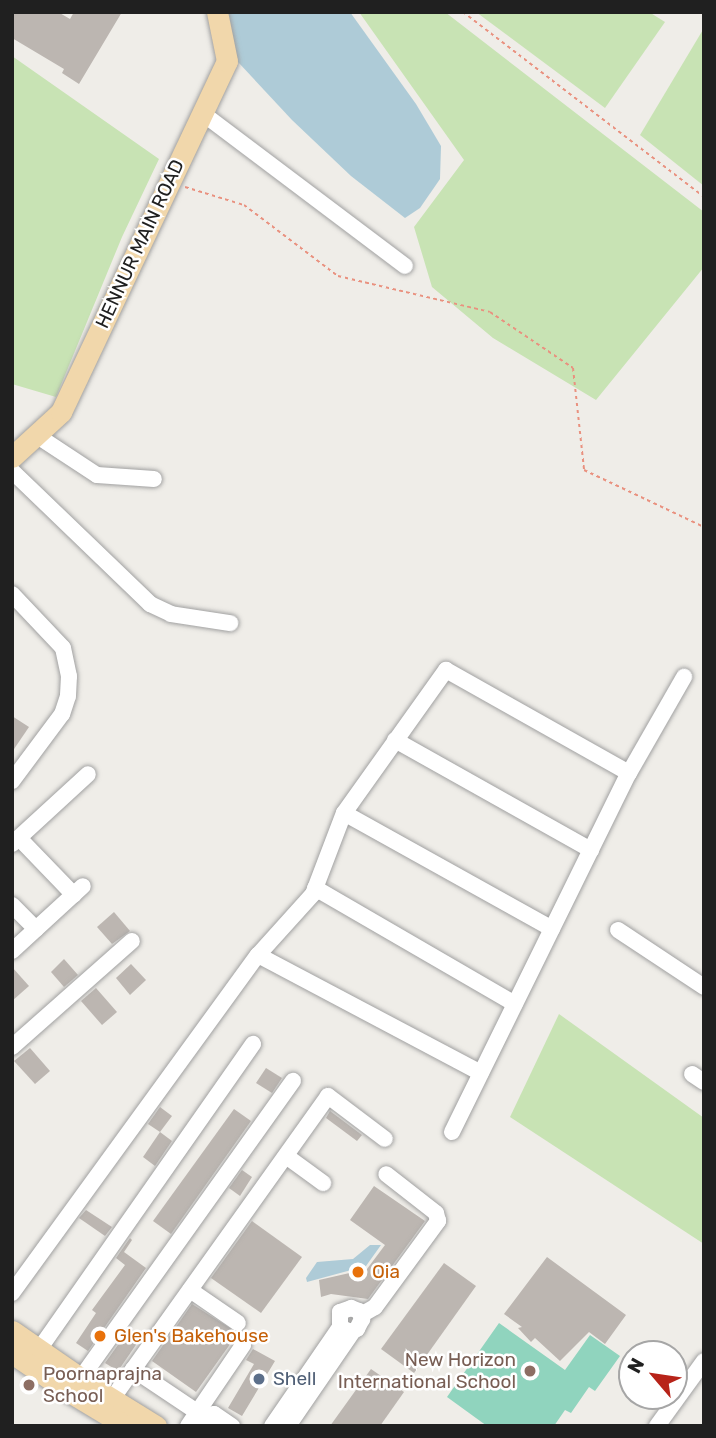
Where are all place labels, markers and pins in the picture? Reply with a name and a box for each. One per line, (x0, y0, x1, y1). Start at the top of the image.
place label: Oia (372, 1261, 400, 1283)
marker: Oia (350, 1264, 366, 1280)
place label: Glen's Bakehouse (114, 1325, 269, 1347)
marker: Glen's Bakehouse (92, 1328, 108, 1344)
place label: New Horizon International School (338, 1349, 516, 1393)
place label: Poornaprajna School (43, 1363, 162, 1407)
marker: New Horizon International School (522, 1363, 538, 1379)
place label: Shell (273, 1368, 316, 1390)
marker: Shell (251, 1371, 267, 1387)
marker: Poornaprajna School (21, 1377, 37, 1393)

